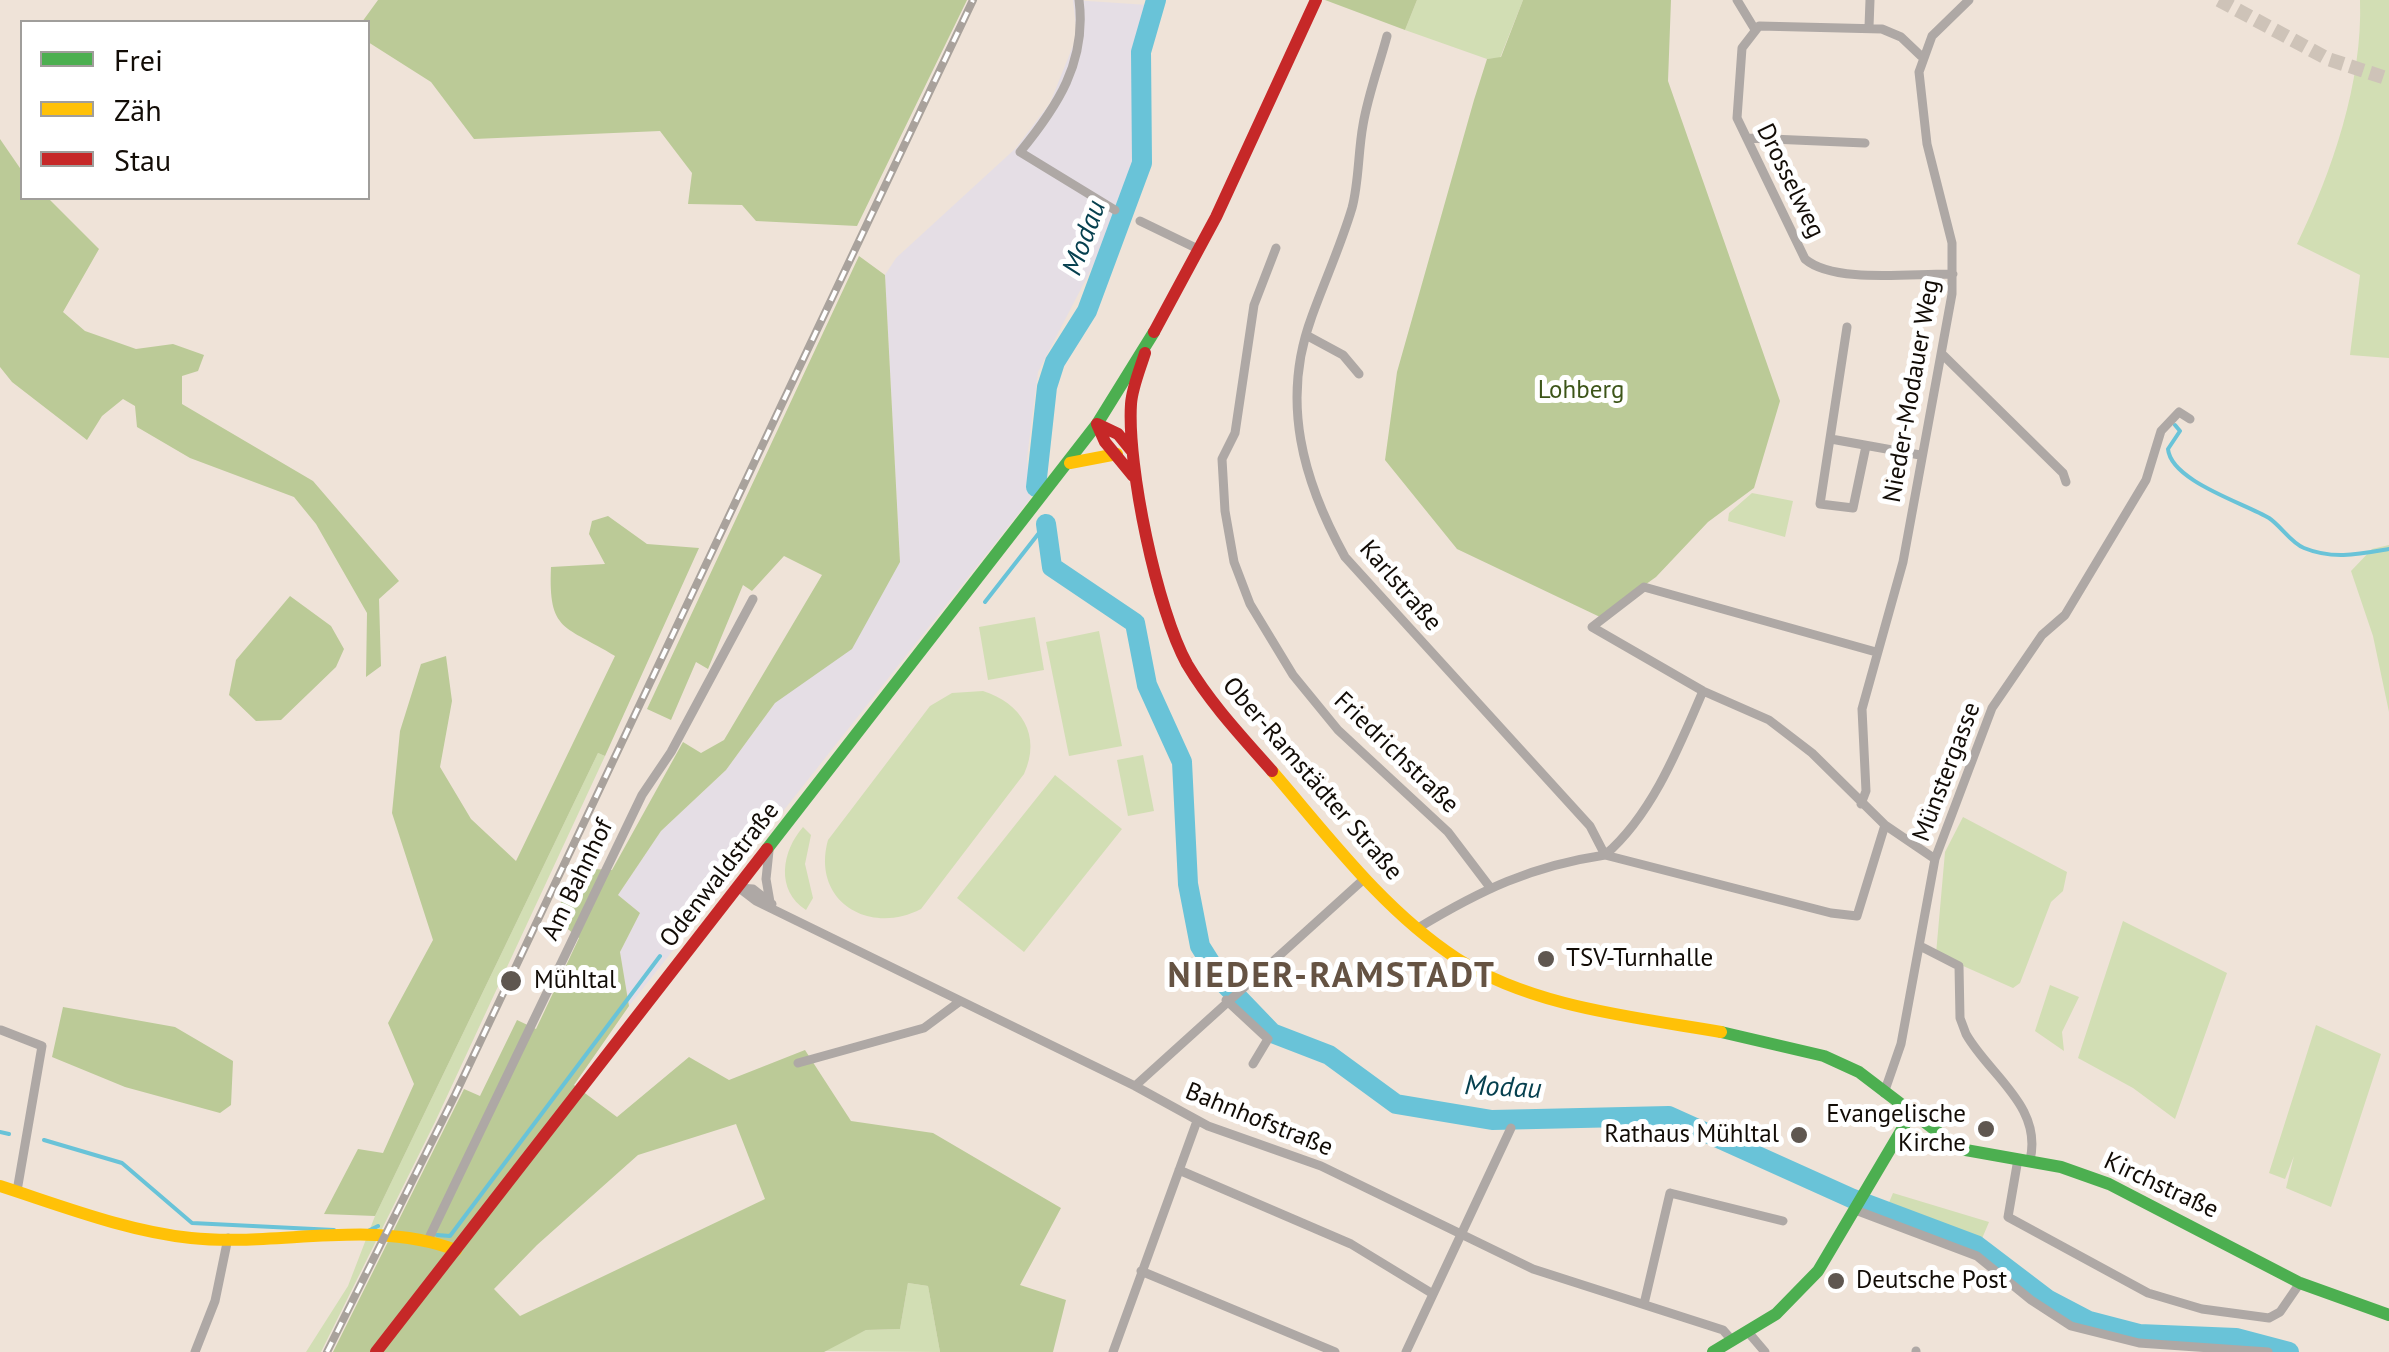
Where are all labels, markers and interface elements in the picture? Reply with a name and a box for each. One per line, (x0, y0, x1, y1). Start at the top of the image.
legend (20, 20, 370, 200)
text: Frei (114, 40, 163, 79)
text: Zäh (114, 90, 162, 129)
street label: Drosselweg (1750, 119, 1830, 243)
text: Stau (114, 140, 171, 179)
water label: Modau (1056, 196, 1114, 280)
street label: Nieder-Modauer Weg (1878, 277, 1946, 505)
park label: Lohberg (1538, 376, 1624, 406)
street label: Karlstraße (1353, 535, 1447, 637)
street label: Ober-Ramstädter Straße (1216, 671, 1408, 887)
street label: Friedrichstraße (1327, 686, 1465, 820)
street label: Münstergasse (1907, 698, 1987, 846)
street label: Odenwaldstraße (654, 796, 786, 954)
street label: Am Bahnhof (536, 815, 620, 945)
place label: TSV-Turnhalle (1566, 944, 1713, 974)
marker: TSV-Turnhalle (1535, 948, 1557, 970)
district label: NIEDER-RAMSTADT (1168, 956, 1496, 998)
place label: Mühltal (534, 966, 616, 996)
marker: Mühltal (498, 968, 524, 994)
water label: Modau (1464, 1069, 1542, 1107)
street label: Bahnhofstraße (1181, 1077, 1337, 1163)
place label: Evangelische Kirche (1826, 1100, 1966, 1159)
marker: Evangelische Kirche (1975, 1118, 1997, 1140)
place label: Rathaus Mühltal (1604, 1120, 1779, 1150)
marker: Rathaus Mühltal (1788, 1124, 1810, 1146)
street label: Kirchstraße (2099, 1146, 2223, 1226)
place label: Deutsche Post (1856, 1266, 2007, 1296)
marker: Deutsche Post (1825, 1270, 1847, 1292)

